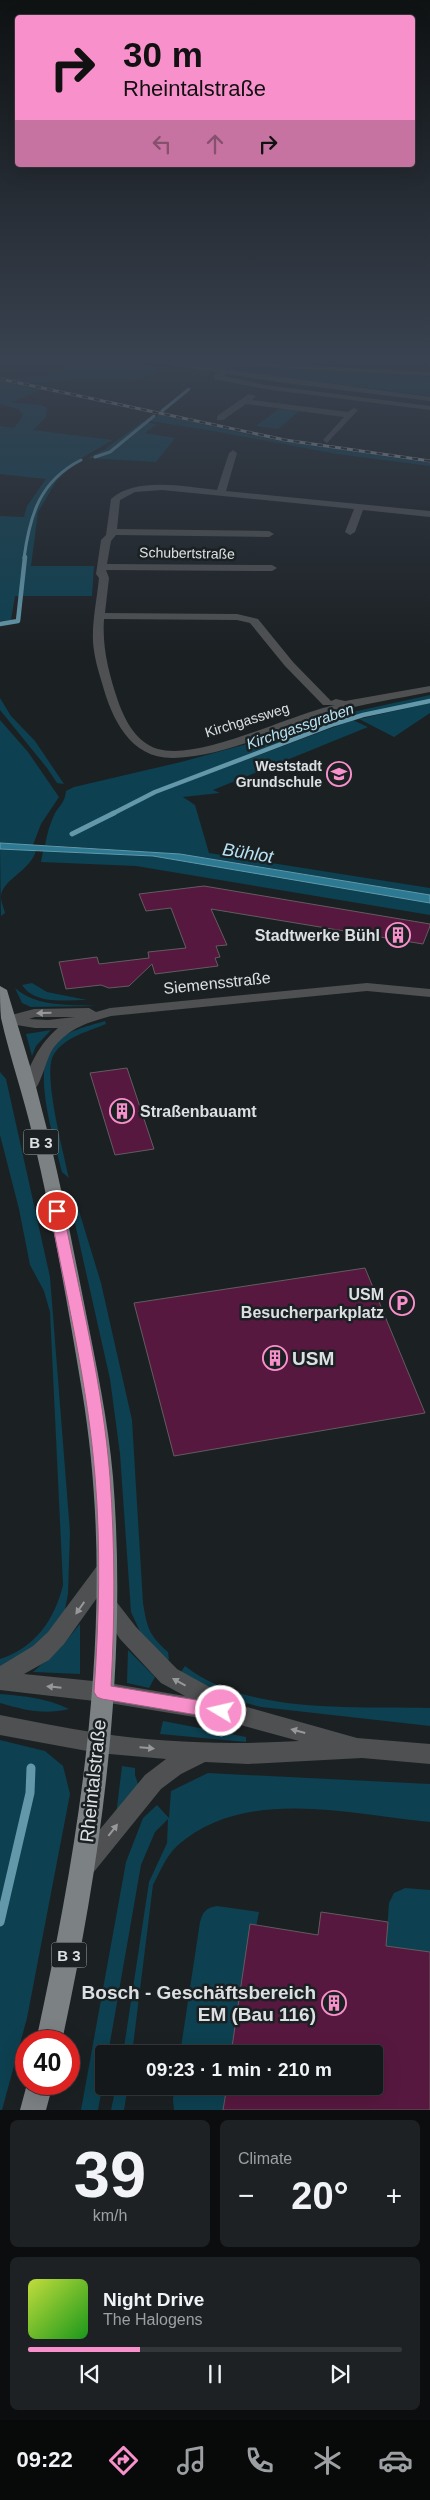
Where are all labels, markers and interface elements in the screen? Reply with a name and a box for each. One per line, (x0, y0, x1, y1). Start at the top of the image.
icon: right (40, 35, 105, 100)
text: 30 m (123, 35, 203, 74)
text: Rheintalstraße (123, 76, 266, 101)
icon: left (148, 130, 176, 158)
icon: ahead (201, 130, 229, 158)
icon: right (254, 130, 282, 158)
street label: Schubertstraße (139, 544, 235, 562)
street label: Kirchgassweg (203, 700, 291, 740)
water label: Kirchgassgraben (244, 700, 356, 752)
place label: Weststadt Grundschule (236, 758, 322, 790)
school or university icon: Weststadt Grundschule (326, 761, 352, 787)
water label: Bühlot (221, 839, 276, 867)
building icon: Stadtwerke Bühl (385, 922, 411, 948)
place label: Stadtwerke Bühl (255, 927, 380, 944)
street label: Siemensstraße (163, 969, 271, 997)
one-way arrow (36, 1009, 52, 1017)
building icon: Straßenbauamt (109, 1098, 135, 1124)
place label: Straßenbauamt (140, 1103, 257, 1120)
road number: B 3 (23, 1130, 58, 1154)
pin (36, 1190, 78, 1232)
icon: arrive (43, 1197, 71, 1225)
place label: USM Besucherparkplatz (241, 1286, 384, 1321)
parking icon: USM Besucherparkplatz (389, 1290, 415, 1316)
building icon: USM (262, 1345, 288, 1371)
place label: USM (292, 1348, 334, 1369)
one-way arrow (75, 1601, 85, 1615)
one-way arrow (172, 1678, 187, 1686)
one-way arrow (46, 1682, 62, 1690)
position arrow (194, 1684, 246, 1736)
street label: Rheintalstraße (76, 1718, 110, 1844)
one-way arrow (291, 1726, 306, 1734)
one-way arrow (139, 1744, 155, 1752)
one-way arrow (107, 1824, 118, 1837)
road number: B 3 (52, 1942, 86, 1968)
place label: Bosch - Geschäftsbereich EM (Bau 116) (82, 1982, 316, 2025)
building icon: Bosch - Geschäftsbereich EM (Bau 116) (321, 1990, 347, 2016)
speed limit sign: 40 (15, 2030, 80, 2095)
text: 09:23 · 1 min · 210 m (146, 2059, 332, 2080)
text: 39 (74, 2138, 146, 2211)
text: Climate (238, 2150, 292, 2167)
text: 20° (291, 2175, 349, 2217)
text: − (238, 2180, 254, 2211)
text: + (386, 2180, 402, 2211)
text: km/h (93, 2207, 127, 2224)
text: Night Drive (103, 2289, 204, 2310)
text: The Halogens (103, 2311, 203, 2328)
icon: previous (76, 2360, 104, 2388)
icon: pause (201, 2360, 229, 2388)
icon: next (326, 2360, 354, 2388)
icon: directions (106, 2443, 141, 2478)
icon: music (174, 2443, 209, 2478)
icon: phone (242, 2443, 277, 2478)
icon: climate (310, 2443, 345, 2478)
icon: car (378, 2443, 413, 2478)
text: 09:22 (17, 2447, 73, 2472)

